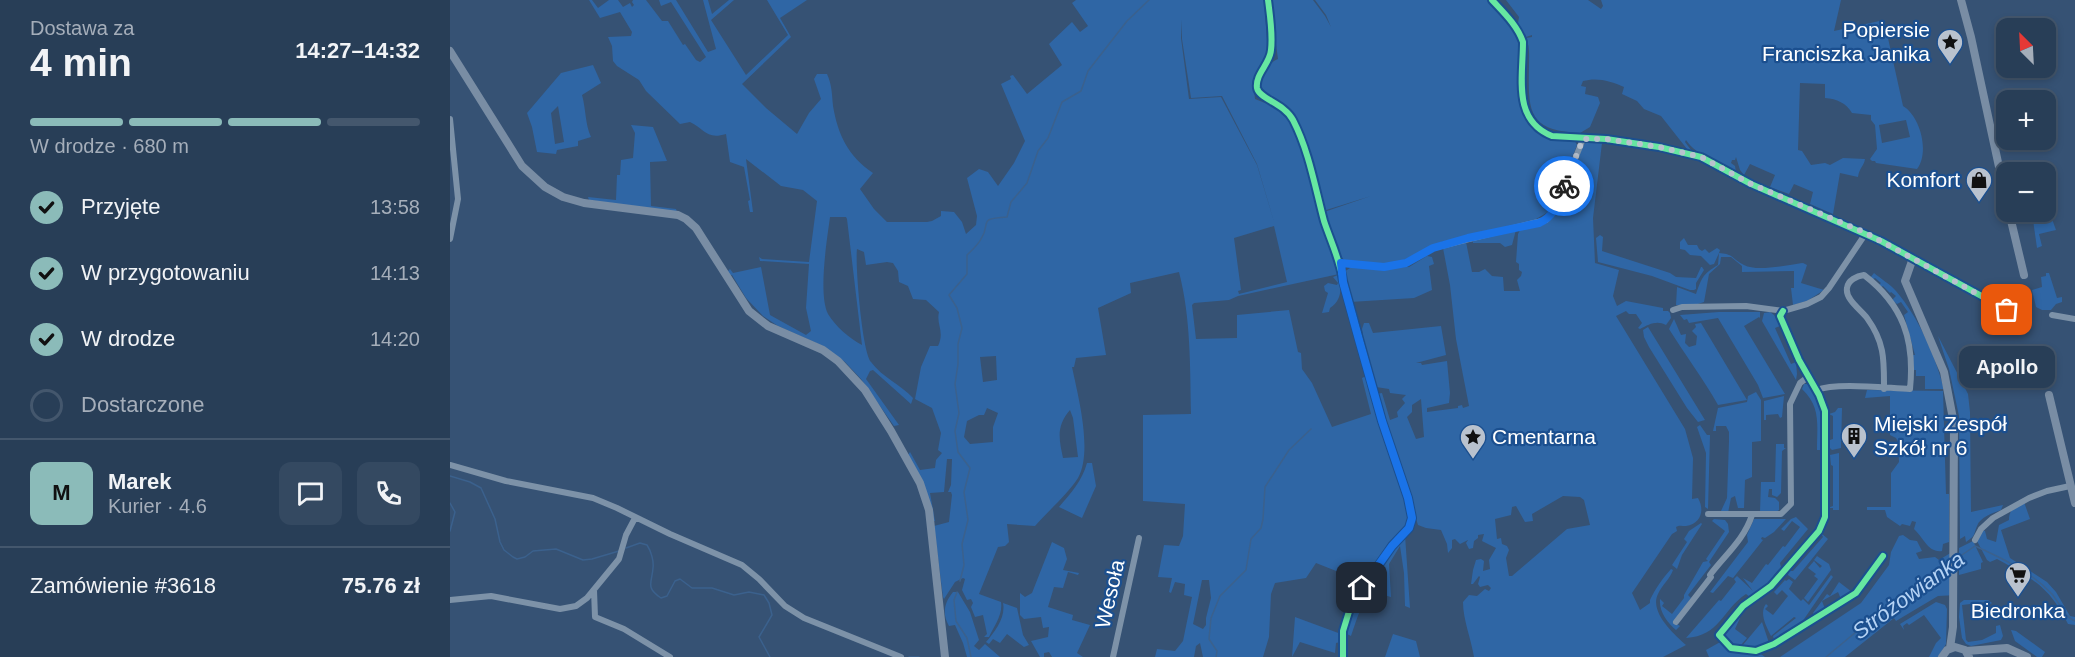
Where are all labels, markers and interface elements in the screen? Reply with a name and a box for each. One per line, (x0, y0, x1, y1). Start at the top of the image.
text: Dostawa za (30, 17, 135, 39)
place label: Popiersie Franciszka Janika (1762, 18, 1930, 65)
north arrow (1996, 18, 2056, 78)
map controls (1996, 18, 2056, 222)
place icon: Popiersie Franciszka Janika (1935, 27, 1965, 65)
text: 14:27–14:32 (295, 38, 420, 63)
text: 4 min (30, 41, 132, 84)
button: + (1996, 90, 2056, 150)
text: W drodze · 680 m (30, 135, 189, 157)
courier (1534, 156, 1594, 216)
button: − (1996, 162, 2056, 222)
shop icon: Komfort (1964, 165, 1994, 203)
place label: Komfort (1886, 168, 1960, 191)
icon: bike (1548, 170, 1581, 203)
icon: check (30, 191, 63, 224)
text: Przyjęte (81, 194, 160, 219)
text: 13:58 (370, 196, 420, 218)
icon: check (30, 257, 63, 290)
text: W przygotowaniu (81, 260, 250, 285)
text: 14:13 (370, 262, 420, 284)
pin (1981, 284, 2032, 335)
icon: bag (1990, 293, 2023, 326)
icon: check (30, 323, 63, 356)
text: W drodze (81, 326, 175, 351)
text: 14:20 (370, 328, 420, 350)
callout: Apollo (1959, 346, 2055, 388)
text: Apollo (1976, 356, 2038, 378)
text: Dostarczone (81, 392, 205, 417)
place label: Miejski Zespół Szkół nr 6 (1874, 412, 2007, 459)
building icon: Miejski Zespół Szkół nr 6 (1839, 421, 1869, 459)
place icon: Cmentarna (1458, 422, 1488, 460)
place label: Cmentarna (1492, 425, 1596, 448)
button: chat (279, 462, 342, 525)
button: phone (357, 462, 420, 525)
text: Marek (108, 469, 172, 494)
text: M (52, 480, 71, 505)
text: Kurier · 4.6 (108, 495, 207, 517)
water label: Stróżowianka (1848, 546, 1969, 644)
street label: Wesoła (1090, 557, 1129, 630)
supermarket icon: Biedronka (2003, 560, 2033, 598)
pin (1336, 562, 1387, 613)
icon: home (1345, 571, 1378, 604)
text: Zamówienie #3618 (30, 573, 216, 598)
text: 75.76 zł (342, 573, 420, 598)
place label: Biedronka (1971, 599, 2066, 622)

